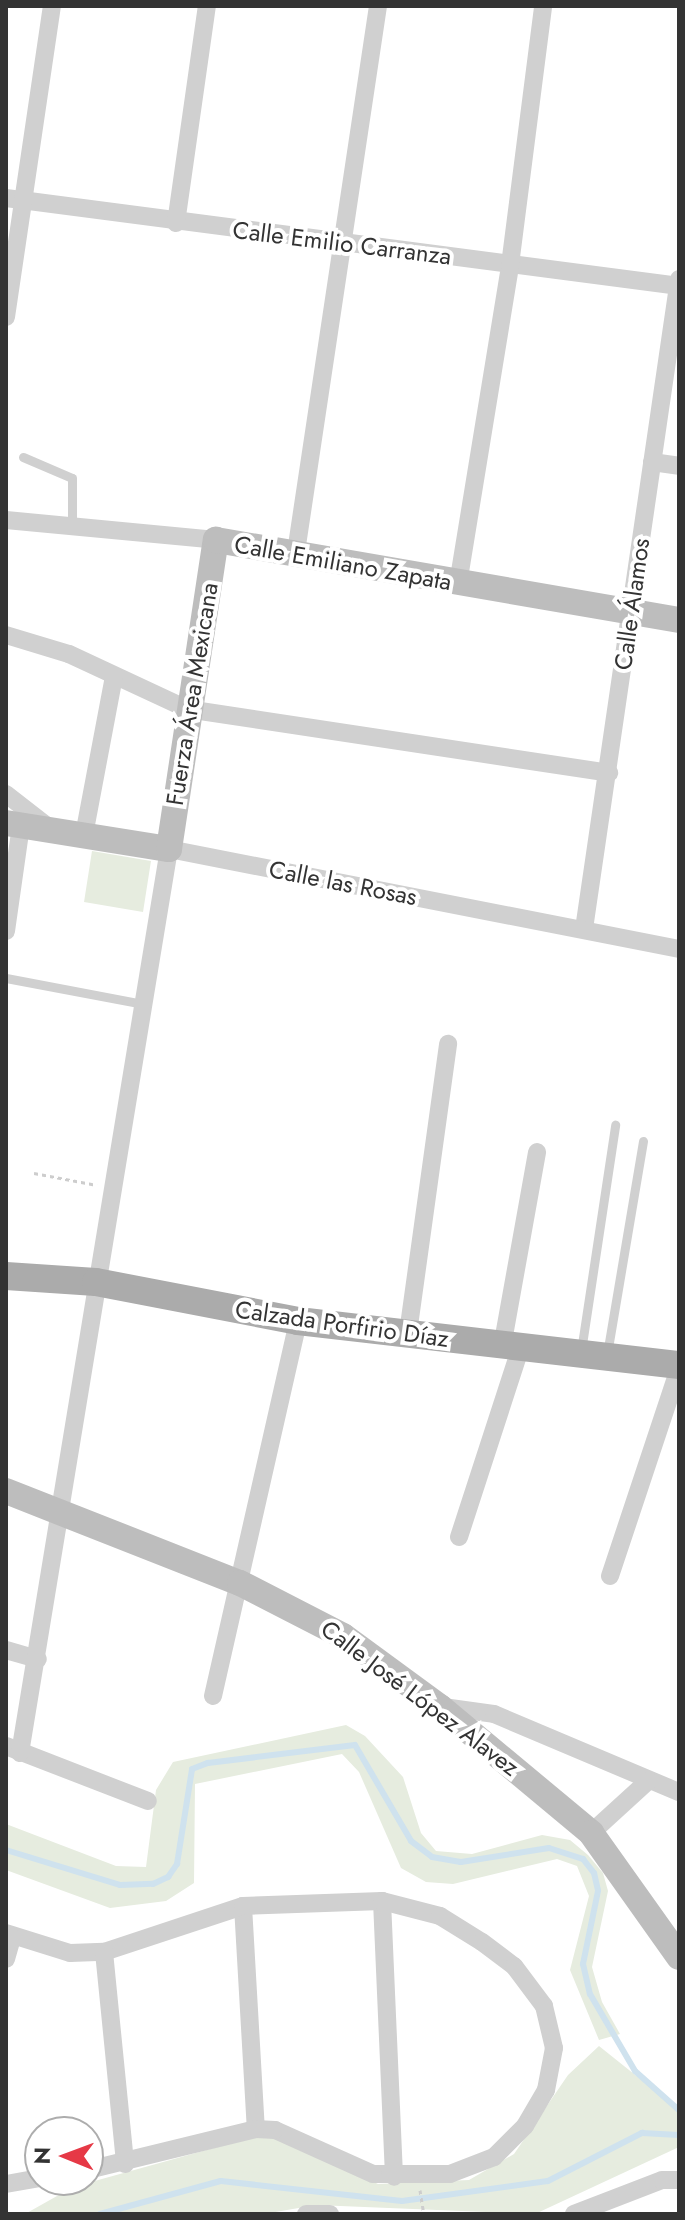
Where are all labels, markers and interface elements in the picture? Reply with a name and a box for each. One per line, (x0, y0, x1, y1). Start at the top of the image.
street label: Calle Emilio Carranza (231, 215, 453, 271)
street label: Calle Emiliano Zapata (232, 530, 454, 596)
street label: Calle Álamos (608, 536, 656, 672)
street label: Fuerza Área Mexicana (160, 581, 224, 807)
street label: Calle las Rosas (267, 855, 419, 911)
street label: Calzada Porfirio Díaz (233, 1295, 451, 1353)
street label: Calle José López Alavez (315, 1614, 525, 1782)
north arrow (24, 2116, 104, 2196)
text: N (26, 2147, 58, 2165)

